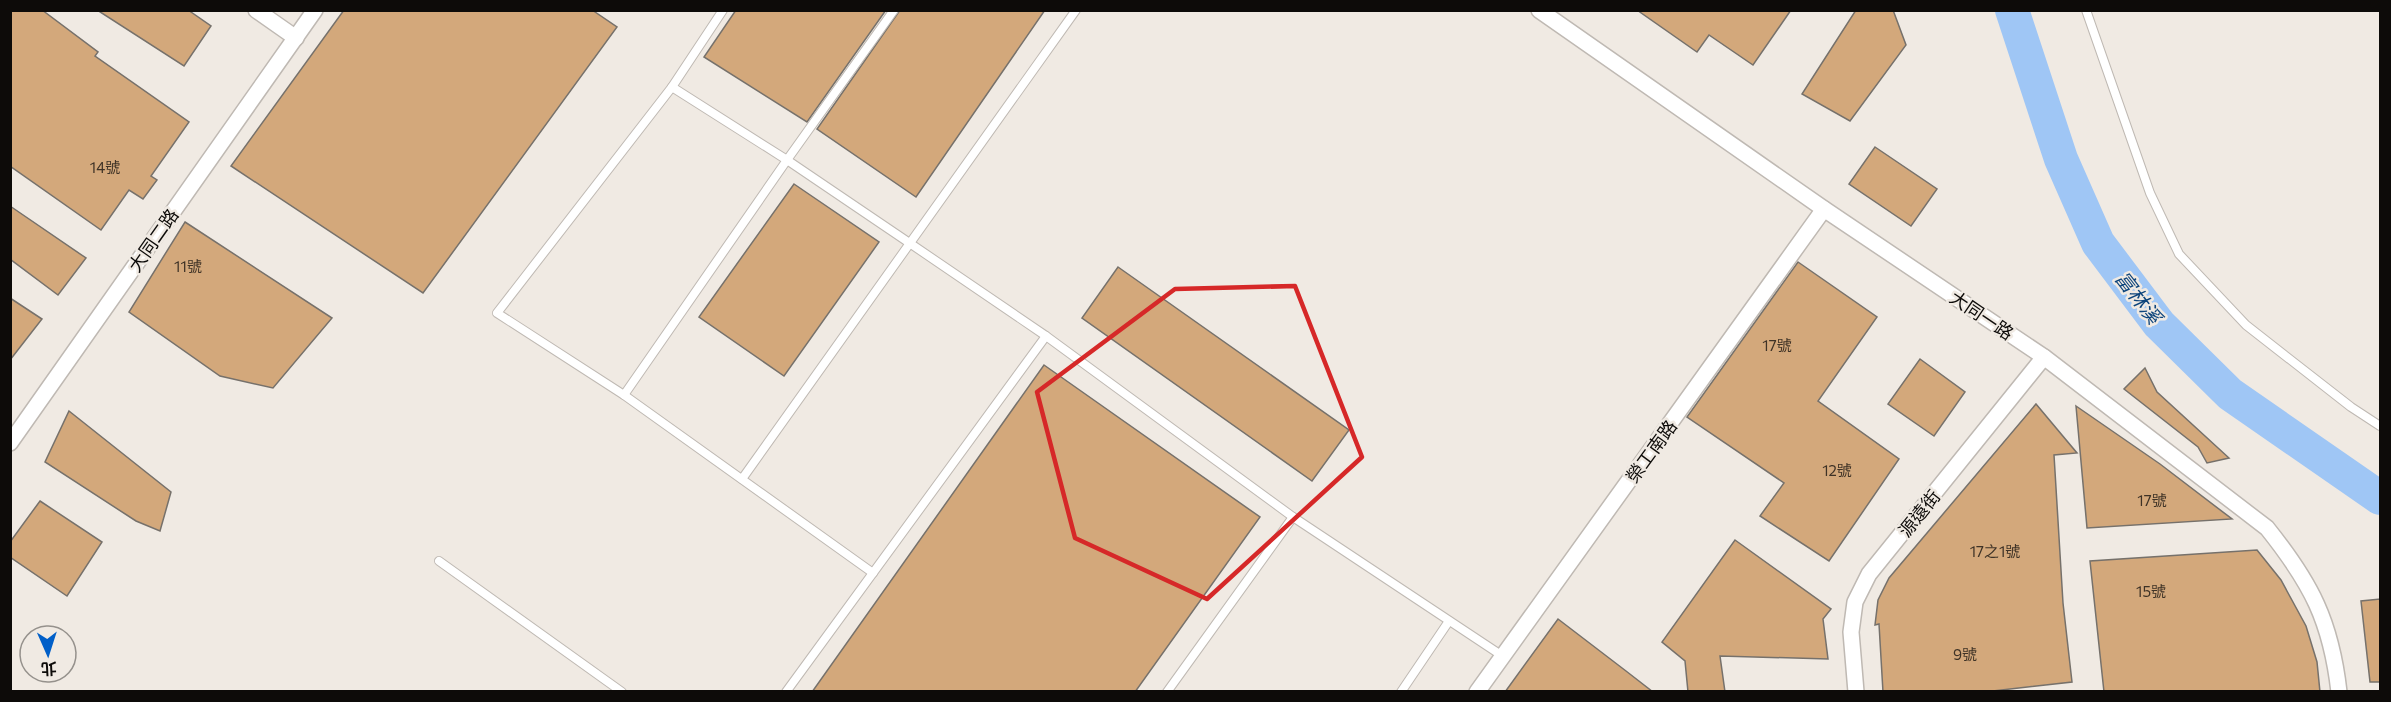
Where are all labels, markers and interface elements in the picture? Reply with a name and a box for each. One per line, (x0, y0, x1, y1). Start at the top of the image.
house number: 14號 (90, 158, 120, 176)
street label: 大同二路 (123, 204, 183, 276)
house number: 11號 (174, 257, 202, 275)
water label: 富林溪 (2111, 266, 2169, 330)
street label: 大同一路 (1946, 286, 2018, 344)
house number: 17號 (1762, 336, 1792, 354)
street label: 榮工南路 (1621, 415, 1681, 487)
house number: 12號 (1822, 461, 1852, 479)
street label: 源遠街 (1893, 485, 1945, 541)
house number: 17號 (2137, 491, 2167, 509)
house number: 17之1號 (1970, 542, 2020, 560)
house number: 15號 (2136, 582, 2166, 600)
north arrow (18, 624, 78, 684)
house number: 9號 (1953, 645, 1977, 663)
text: 北 (40, 660, 57, 679)

